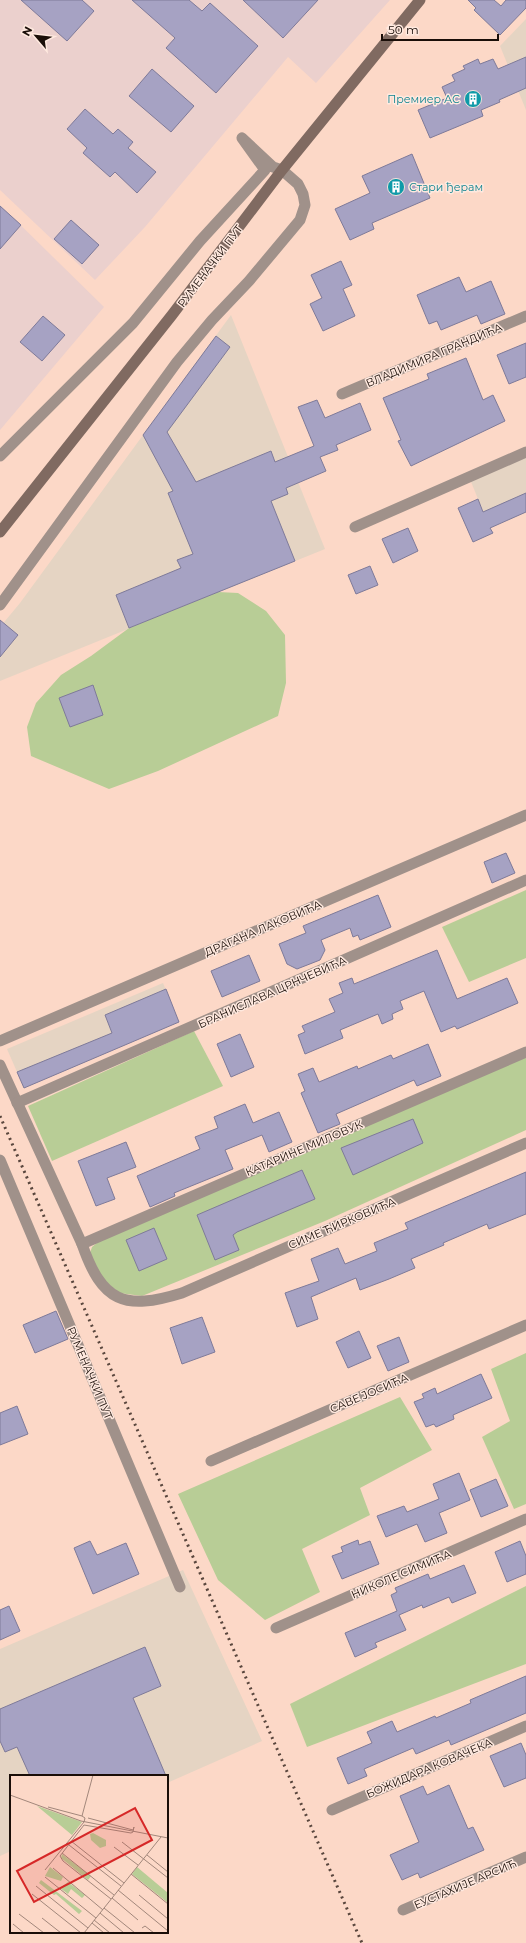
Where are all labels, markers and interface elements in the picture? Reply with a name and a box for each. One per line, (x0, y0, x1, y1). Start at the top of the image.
north arrow (16, 16, 56, 56)
scale bar (382, 16, 498, 42)
text: 50 m (388, 22, 419, 37)
text: N (19, 24, 35, 39)
building icon: Премиер АС (463, 89, 483, 109)
place label: Премиер АС (387, 92, 460, 106)
building icon: Стари ђерам (386, 177, 406, 197)
place label: Стари ђерам (409, 180, 483, 194)
street label: РУМЕНАЧКИ ПУТ (174, 222, 246, 310)
street label: ВЛАДИМИРА ГРАНДИЋА (364, 320, 505, 390)
street label: ДРАГАНА ЛАКОВИЋА (202, 897, 324, 959)
street label: БРАНИСЛАВА ЦРНЧЕВИЋА (196, 953, 349, 1031)
street label: КАТАРИНЕ МИЛОВУК (243, 1117, 365, 1179)
street label: СИМЕ ЋИРКОВИЋА (286, 1194, 398, 1252)
street label: РУМЕНАЧКИ ПУТ (64, 1324, 116, 1422)
street label: САВЕ ЈОСИЋА (328, 1370, 411, 1416)
street label: НИКОЛЕ СИМИЋА (349, 1546, 454, 1601)
street label: БОЖИДАРА КОВАЧЕКА (364, 1735, 495, 1801)
inset map (10, 1775, 168, 1933)
street label: ЕУСТАХИЈЕ АРСИЋ (412, 1856, 518, 1912)

